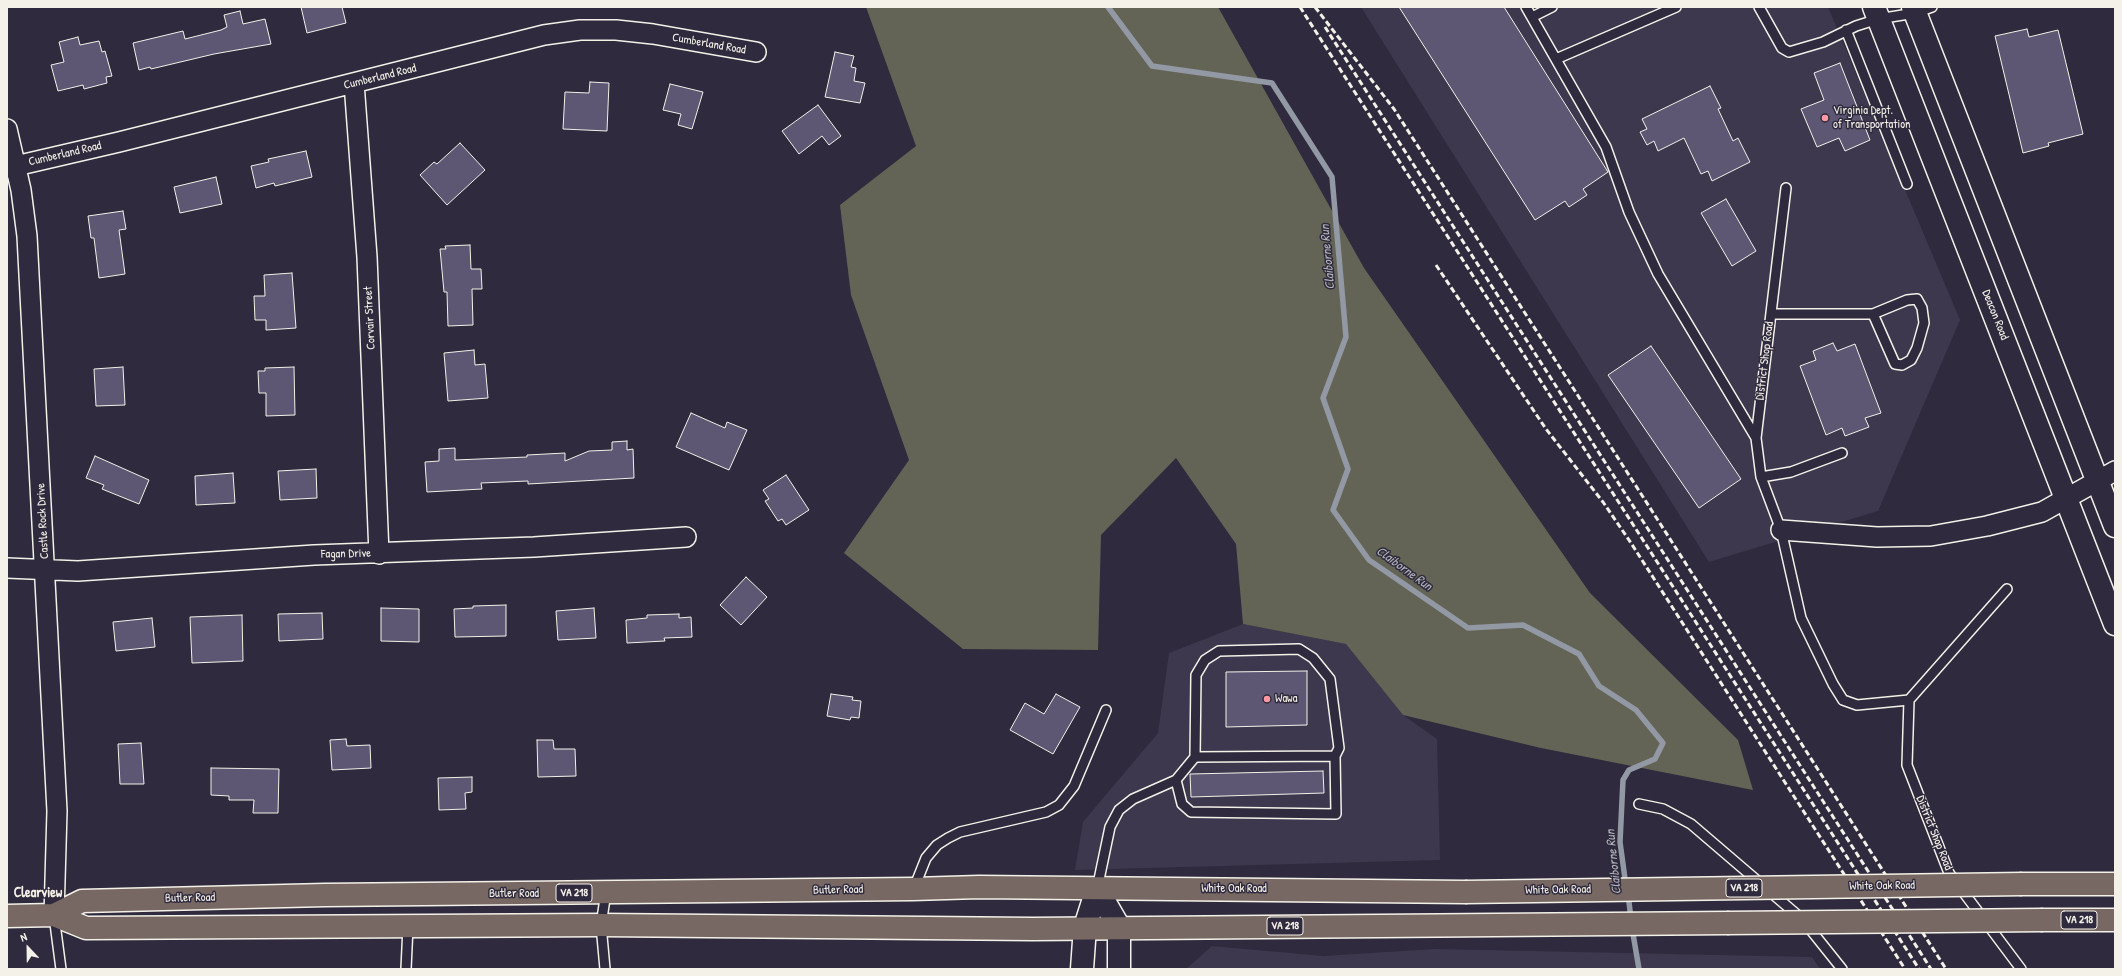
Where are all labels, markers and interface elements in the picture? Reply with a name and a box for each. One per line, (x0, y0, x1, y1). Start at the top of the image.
street label: Cumberland Road (671, 30, 747, 58)
street label: Cumberland Road (342, 61, 418, 93)
place label: Virginia Dept. of Transportation (1833, 104, 1910, 132)
marker: Virginia Dept. of Transportation (1820, 113, 1830, 123)
street label: Cumberland Road (27, 139, 103, 169)
water label: Claiborne Run (1317, 224, 1339, 290)
street label: Corvair Street (361, 286, 379, 350)
street label: Deacon Road (1978, 288, 2012, 342)
street label: District Shop Road (1753, 321, 1777, 401)
street label: Castle Rock Drive (34, 483, 52, 559)
water label: Claiborne Run (1373, 544, 1435, 594)
street label: Fagan Drive (321, 546, 371, 562)
place label: Wawa (1275, 692, 1297, 706)
marker: Wawa (1262, 694, 1272, 704)
street label: District Shop Road (1913, 794, 1955, 872)
water label: Claiborne Run (1603, 829, 1625, 895)
street label: White Oak Road (1849, 878, 1915, 894)
road number: VA 218 (1726, 879, 1762, 897)
street label: Butler Road (813, 882, 863, 898)
street label: White Oak Road (1201, 882, 1267, 896)
street label: White Oak Road (1525, 882, 1591, 898)
road number: VA 218 (556, 884, 592, 902)
district label: Clearview (14, 885, 62, 901)
street label: Butler Road (489, 887, 539, 901)
street label: Butler Road (165, 890, 215, 906)
road number: VA 218 (2061, 911, 2097, 929)
road number: VA 218 (1267, 917, 1303, 935)
north arrow (8, 928, 48, 968)
text: N (18, 929, 29, 944)

